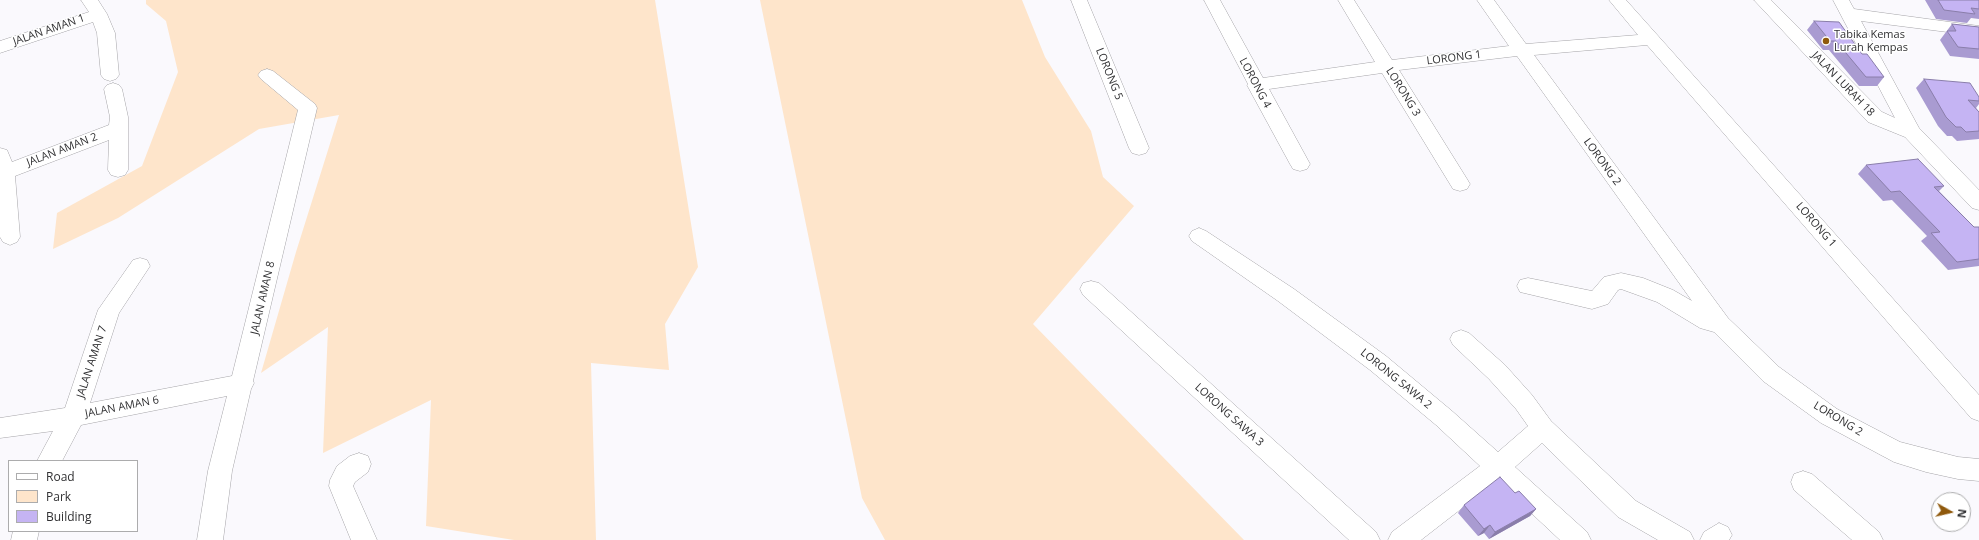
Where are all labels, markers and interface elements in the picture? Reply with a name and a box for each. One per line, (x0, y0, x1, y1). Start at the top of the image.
street label: JALAN AMAN 1 (11, 12, 87, 48)
place label: Tabika Kemas Lurah Kempas (1834, 28, 1908, 54)
marker: Tabika Kemas Lurah Kempas (1821, 36, 1831, 46)
street label: LORONG 5 (1093, 46, 1125, 102)
street label: LORONG 1 (1426, 48, 1482, 68)
street label: JALAN LURAH 18 (1809, 49, 1877, 119)
street label: LORONG 4 (1236, 56, 1274, 110)
street label: LORONG 3 (1383, 65, 1423, 119)
street label: JALAN AMAN 2 (25, 130, 99, 170)
street label: LORONG 2 (1580, 136, 1624, 188)
street label: LORONG 1 (1793, 200, 1839, 250)
street label: JALAN AMAN 8 (248, 260, 278, 336)
street label: JALAN AMAN 7 (74, 324, 110, 400)
street label: LORONG SAWA 2 (1358, 346, 1434, 412)
street label: LORONG SAWA 3 (1192, 381, 1266, 449)
street label: JALAN AMAN 6 (84, 393, 160, 421)
street label: LORONG 2 (1811, 399, 1865, 439)
legend (8, 460, 138, 532)
text: Road (46, 468, 75, 485)
text: Park (46, 488, 71, 505)
north arrow (1931, 492, 1971, 532)
text: Building (46, 508, 91, 525)
text: N (1954, 508, 1970, 519)

